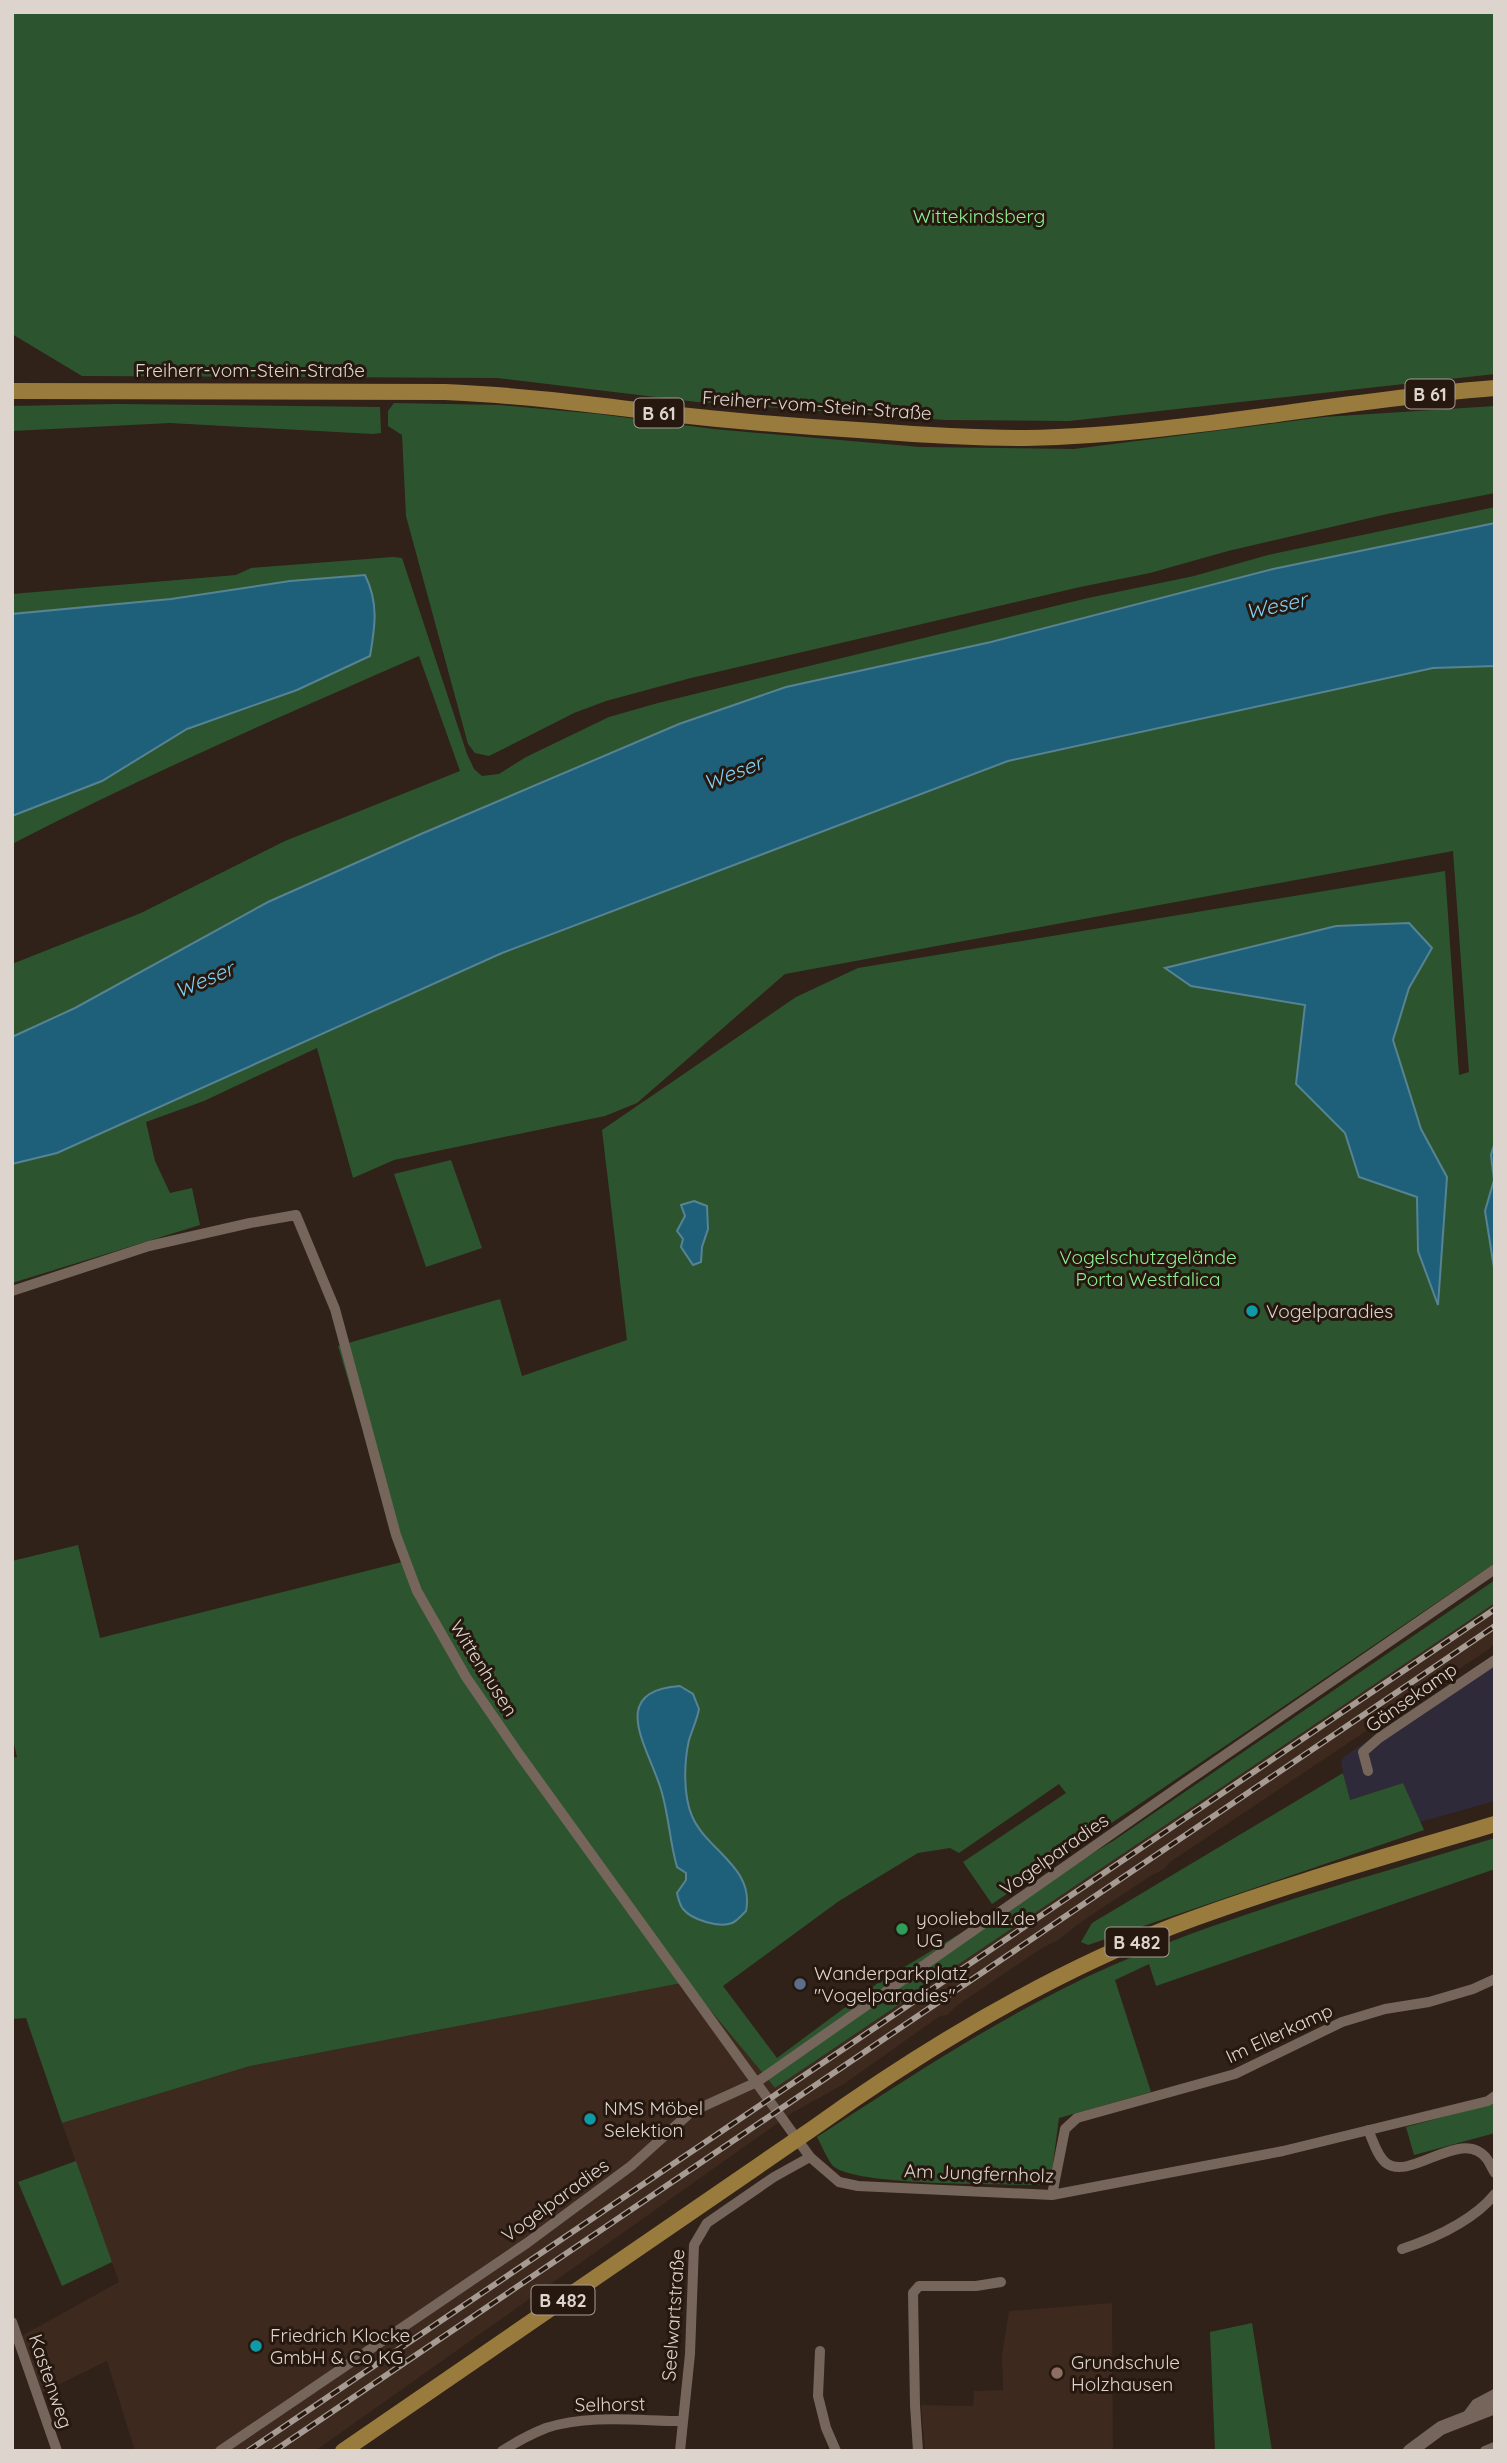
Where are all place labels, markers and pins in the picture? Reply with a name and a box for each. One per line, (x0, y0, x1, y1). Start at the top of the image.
place label: Vogelparadies (1266, 1299, 1393, 1323)
marker: Vogelparadies (1244, 1303, 1260, 1319)
place label: yoolieballz.de UG (916, 1906, 1035, 1952)
marker: yoolieballz.de UG (894, 1921, 910, 1937)
place label: Wanderparkplatz "Vogelparadies" (814, 1961, 968, 2007)
marker: Wanderparkplatz "Vogelparadies" (792, 1976, 808, 1992)
place label: NMS Möbel Selektion (604, 2096, 703, 2142)
marker: NMS Möbel Selektion (582, 2111, 598, 2127)
place label: Friedrich Klocke GmbH & Co KG (270, 2323, 410, 2369)
marker: Friedrich Klocke GmbH & Co KG (248, 2338, 264, 2354)
place label: Grundschule Holzhausen (1071, 2350, 1180, 2396)
marker: Grundschule Holzhausen (1049, 2365, 1065, 2381)

